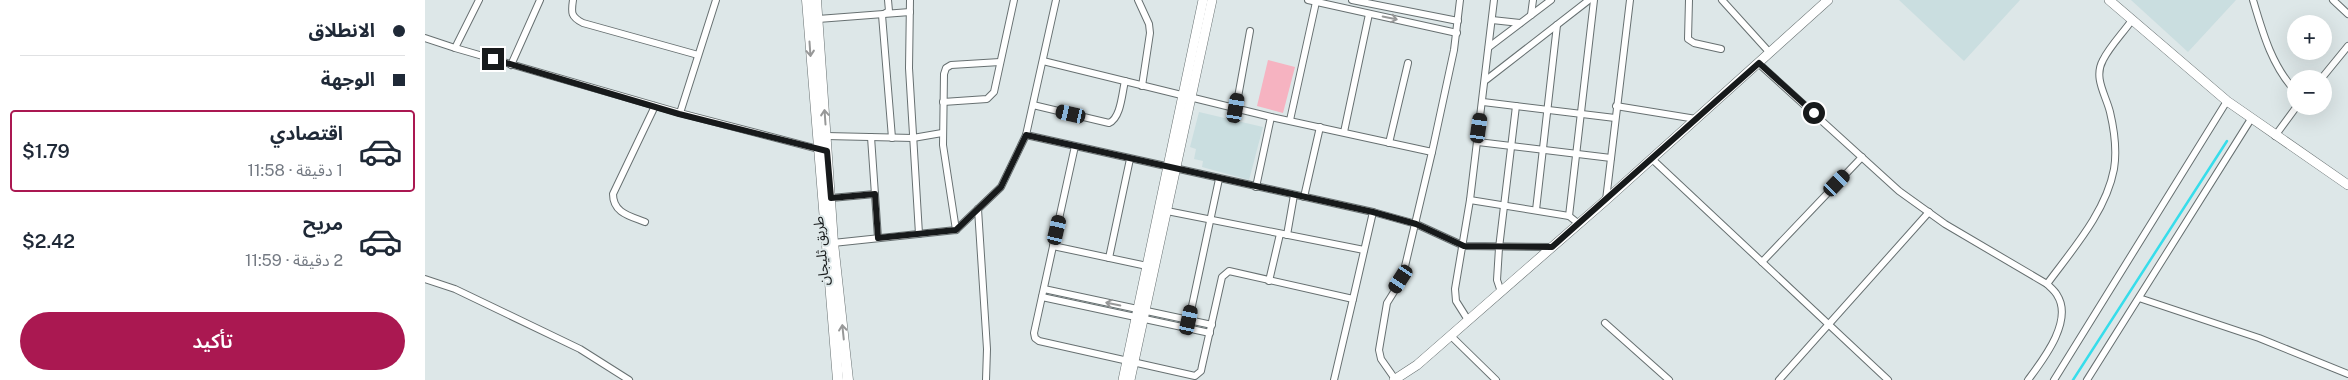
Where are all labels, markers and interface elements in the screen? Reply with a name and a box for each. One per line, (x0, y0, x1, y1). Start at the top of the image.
one-way arrow (1381, 14, 1397, 23)
map controls (2287, 15, 2332, 115)
button: + (2287, 15, 2332, 60)
text: الانطلاق (309, 19, 375, 41)
one-way arrow (805, 40, 815, 56)
route end (482, 48, 504, 70)
text: الوجهة (321, 68, 375, 90)
button: − (2287, 70, 2332, 115)
car (1226, 92, 1245, 124)
route start (1803, 102, 1825, 124)
car (1054, 103, 1087, 125)
one-way arrow (820, 110, 830, 126)
car (1469, 112, 1488, 144)
text: اقتصادي (270, 122, 343, 144)
icon: car (358, 129, 403, 174)
text: $1.79 (22, 140, 70, 162)
text: 1 دقيقة · 11:58 (248, 161, 343, 180)
car (1821, 167, 1852, 199)
text: مريح (303, 212, 343, 234)
car (1046, 214, 1067, 246)
street label: طريق ثليجان (810, 215, 834, 286)
icon: car (358, 219, 403, 264)
text: $2.42 (22, 230, 75, 252)
text: 2 دقيقة · 11:59 (245, 251, 343, 270)
car (1386, 262, 1415, 296)
one-way arrow (1105, 299, 1121, 308)
car (1178, 304, 1199, 336)
button: تأكيد (20, 312, 405, 370)
one-way arrow (838, 324, 848, 340)

